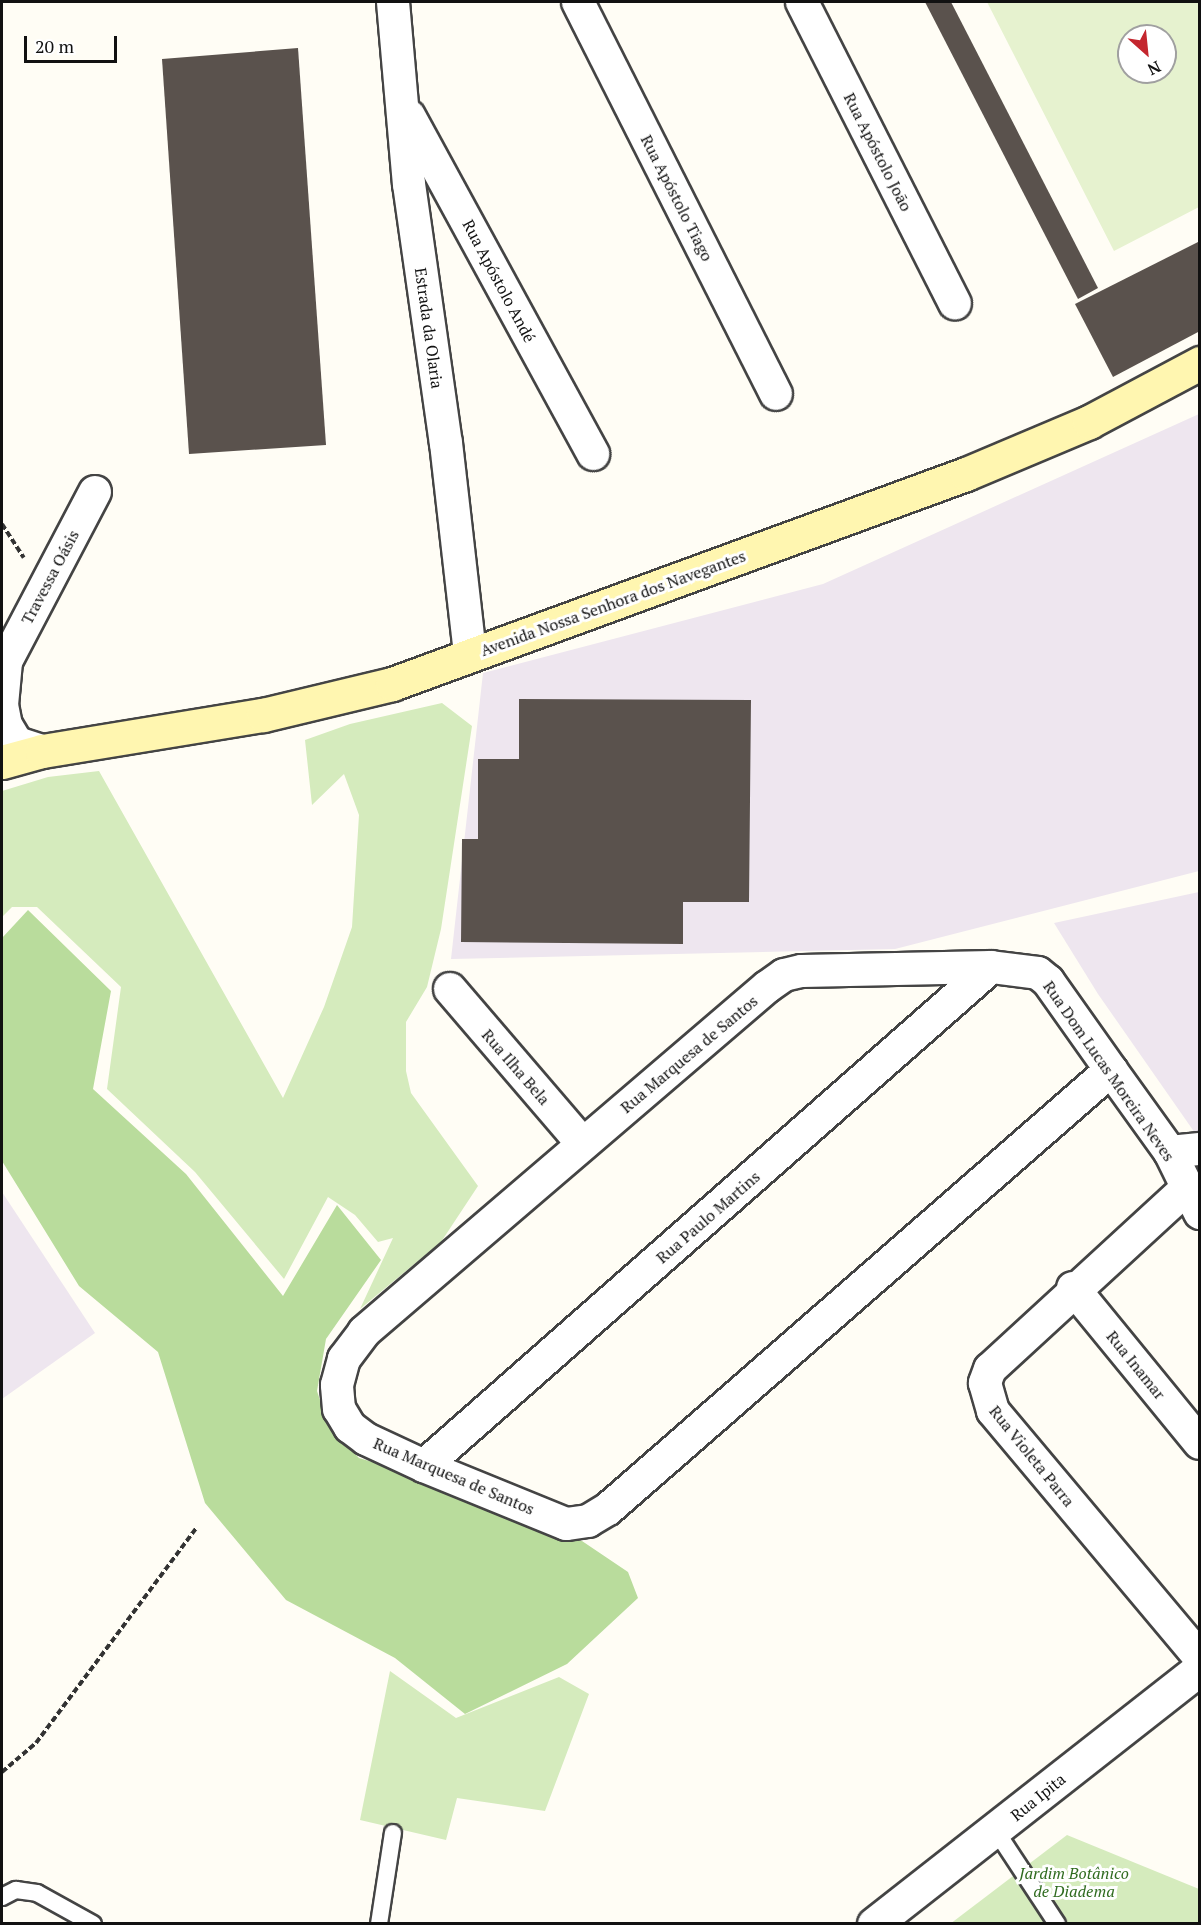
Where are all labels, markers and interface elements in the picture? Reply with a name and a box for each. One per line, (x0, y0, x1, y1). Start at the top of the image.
scale bar (27, 24, 120, 62)
north arrow (1117, 24, 1177, 84)
text: 20 m (35, 34, 74, 58)
text: N (1144, 56, 1165, 81)
street label: Rua Apóstolo João (840, 89, 916, 215)
street label: Rua Apóstolo Tiago (637, 131, 717, 265)
street label: Rua Apóstolo Andé (458, 216, 540, 346)
street label: Estrada da Olaria (411, 266, 447, 390)
street label: Travessa Oásis (17, 527, 83, 627)
street label: Avenida Nossa Senhora dos Navegantes (478, 546, 748, 660)
street label: Rua Dom Lucas Moreira Neves (1039, 977, 1179, 1165)
street label: Rua Marquesa de Santos (617, 991, 761, 1117)
street label: Rua Ilha Bela (478, 1025, 554, 1109)
street label: Rua Paulo Martins (652, 1167, 764, 1267)
street label: Rua Inamar (1103, 1327, 1169, 1403)
street label: Rua Violeta Parra (985, 1402, 1079, 1510)
street label: Rua Marquesa de Santos (371, 1433, 537, 1519)
street label: Rua Ipita (1007, 1769, 1069, 1825)
park label: Jardim Botânico de Diadema (1019, 1863, 1129, 1901)

